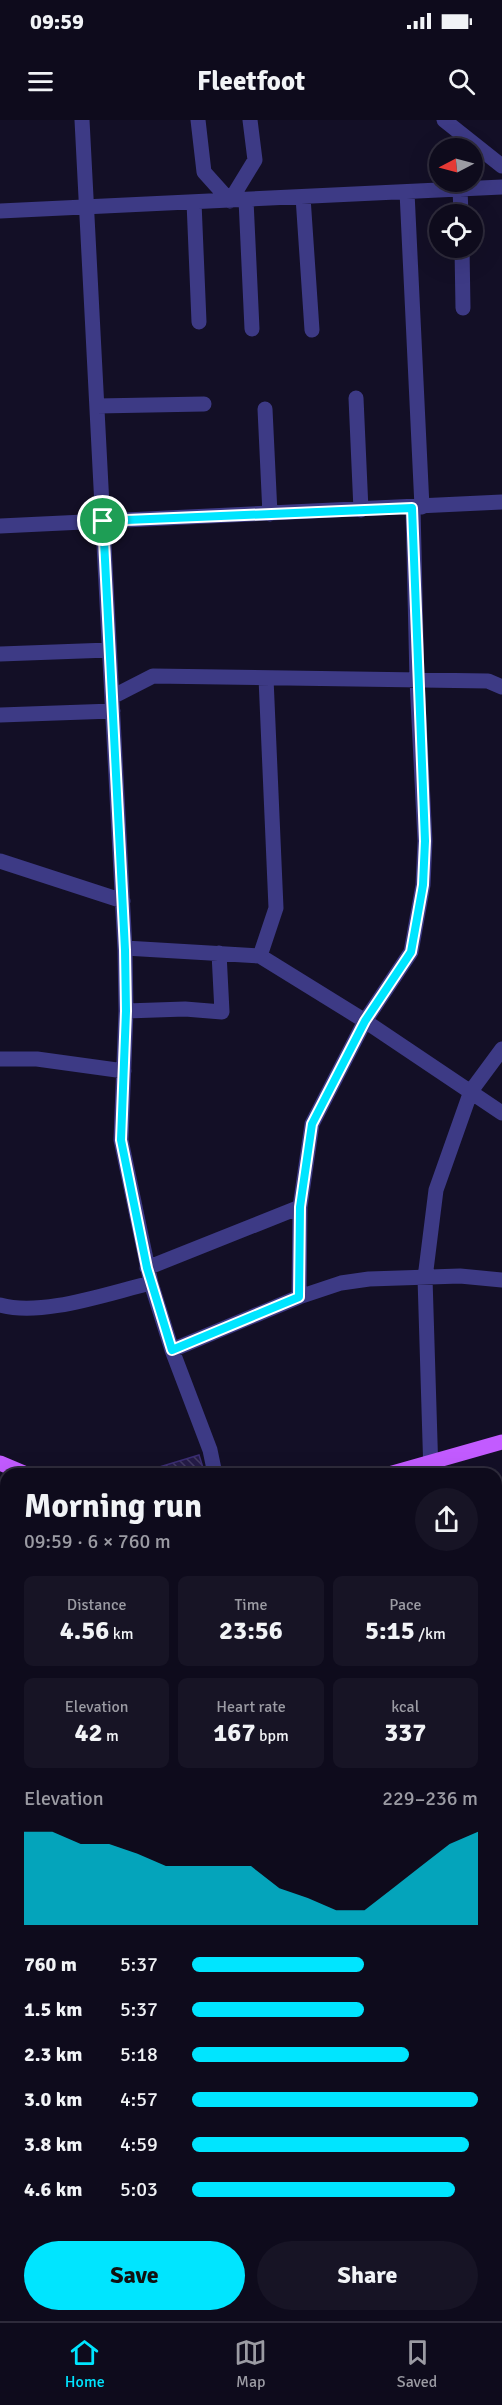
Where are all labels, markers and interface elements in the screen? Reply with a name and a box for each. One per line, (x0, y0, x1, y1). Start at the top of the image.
text: 09:59 (30, 8, 84, 35)
icon: menu (24, 65, 57, 98)
text: Fleetfoot (197, 65, 305, 98)
icon: search (445, 65, 478, 98)
north arrow (429, 138, 483, 192)
map controls (429, 138, 483, 258)
button: locate (429, 204, 483, 258)
pin (77, 495, 128, 546)
icon: arrive (86, 504, 119, 537)
text: Morning run (24, 1486, 202, 1527)
button: share (415, 1488, 478, 1551)
text: 09:59 · 6 × 760 m (24, 1529, 171, 1554)
text: Distance (67, 1595, 126, 1615)
text: Time (235, 1595, 267, 1615)
text: Pace (389, 1595, 421, 1615)
text: 4.56 (60, 1615, 109, 1647)
text: 23:56 (219, 1615, 283, 1647)
text: 5:15 (365, 1615, 415, 1647)
text: km (109, 1624, 134, 1644)
text: /km (415, 1624, 446, 1644)
text: Elevation (65, 1697, 129, 1717)
text: Heart rate (216, 1697, 286, 1717)
text: kcal (391, 1697, 419, 1717)
text: 42 (74, 1717, 103, 1749)
text: 167 (213, 1717, 255, 1749)
text: 337 (384, 1717, 426, 1749)
text: m (103, 1726, 119, 1746)
text: bpm (255, 1726, 289, 1746)
text: Elevation (24, 1786, 104, 1811)
text: 229–236 m (382, 1786, 478, 1811)
text: 760 m (24, 1952, 77, 1977)
text: 5:37 (120, 1952, 158, 1977)
text: 1.5 km (24, 1997, 82, 2022)
text: 5:37 (120, 1997, 158, 2022)
text: 2.3 km (24, 2042, 82, 2067)
text: 5:18 (120, 2042, 158, 2067)
text: 3.0 km (24, 2087, 82, 2112)
text: 4:57 (120, 2087, 158, 2112)
text: 3.8 km (24, 2132, 82, 2157)
text: 4:59 (120, 2132, 158, 2157)
text: 4.6 km (24, 2177, 82, 2202)
text: 5:03 (120, 2177, 158, 2202)
button: Save (24, 2241, 245, 2310)
button: Share (257, 2241, 478, 2310)
tab: Home (65, 2336, 105, 2392)
tab: Map (234, 2336, 267, 2392)
tab: Saved (397, 2336, 437, 2392)

